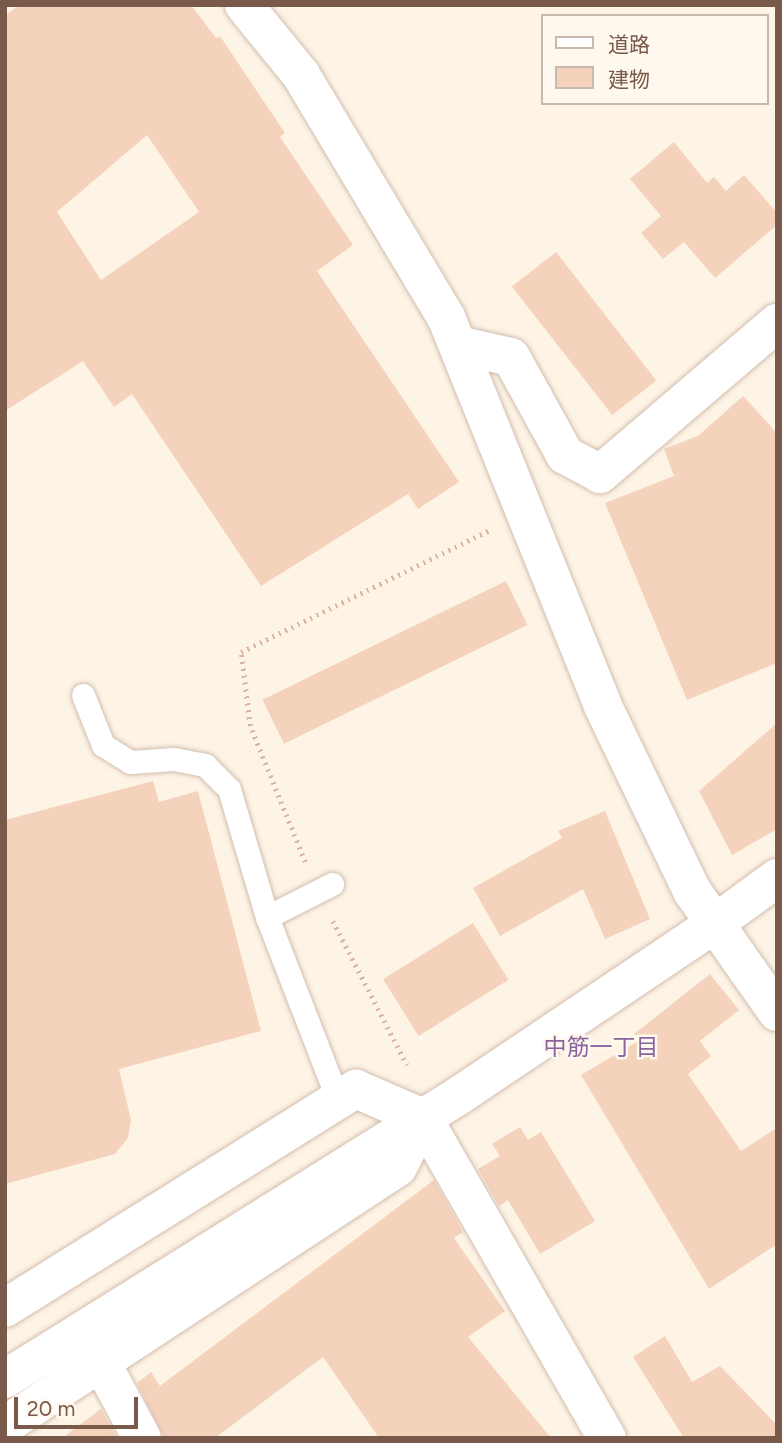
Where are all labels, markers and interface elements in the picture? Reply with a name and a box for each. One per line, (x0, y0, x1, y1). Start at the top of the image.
legend (540, 14, 768, 105)
text: 道路 (608, 32, 650, 57)
text: 建物 (608, 67, 650, 92)
district label: 中筋一丁目 (544, 1033, 658, 1061)
scale bar (18, 1384, 142, 1428)
text: 20 m (27, 1396, 75, 1421)

